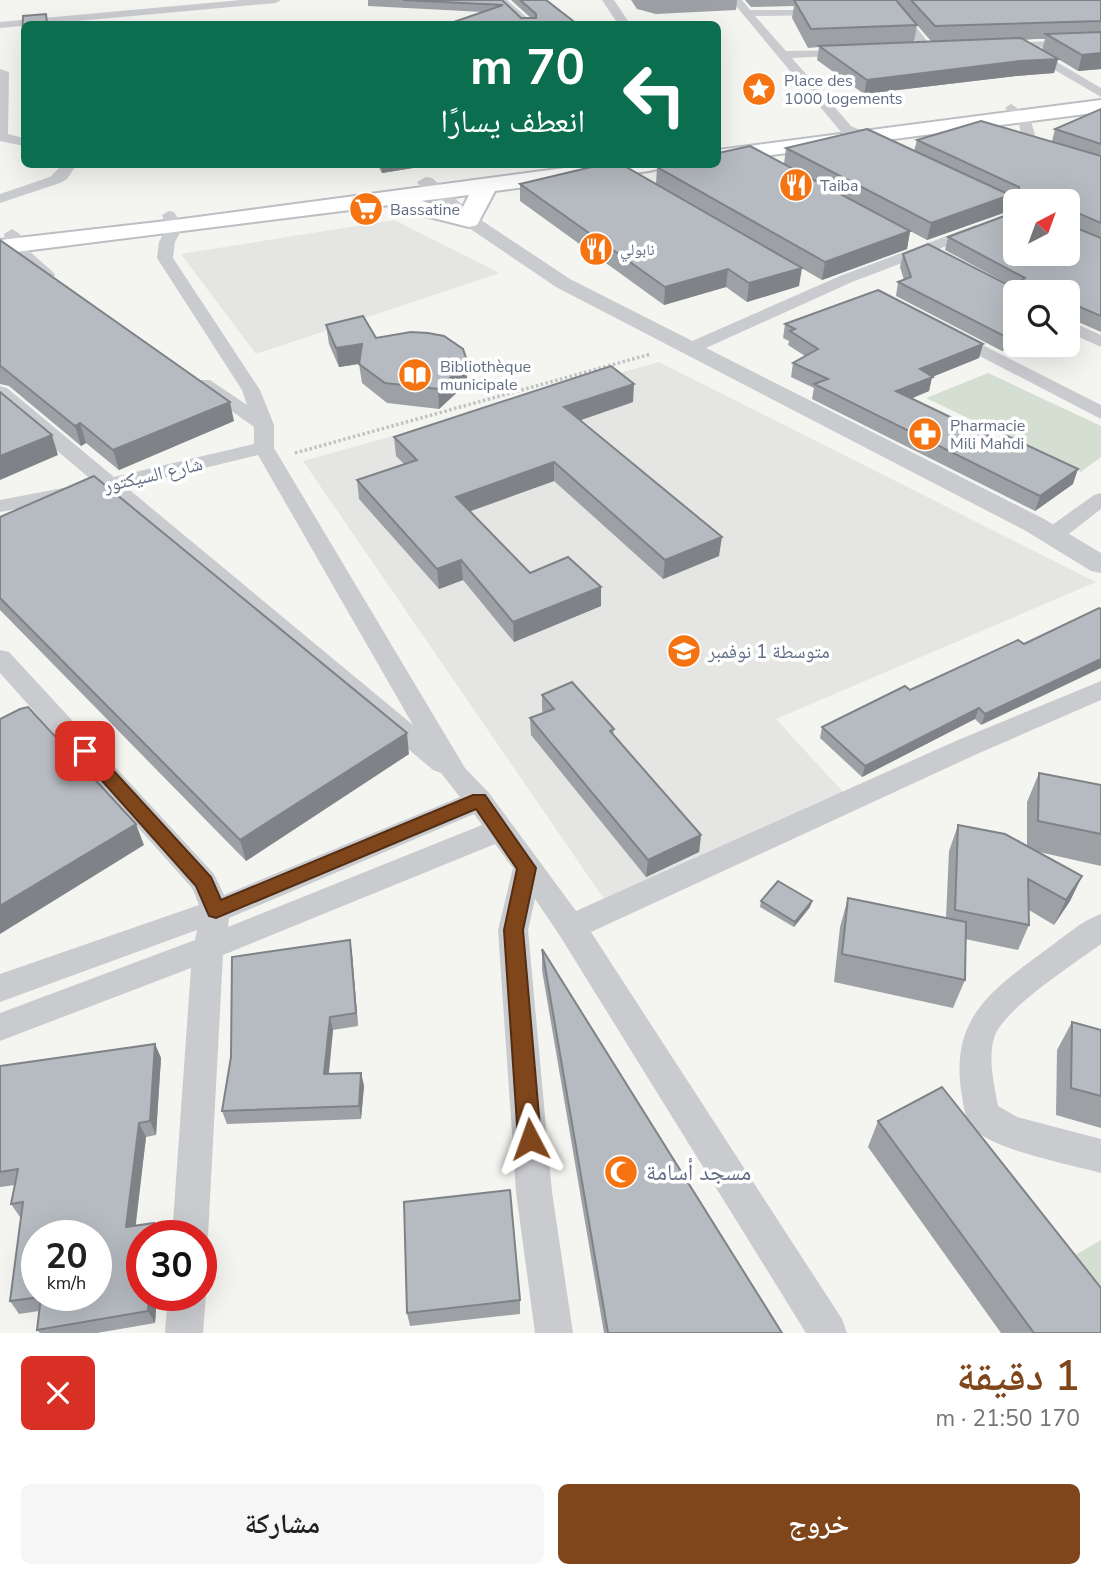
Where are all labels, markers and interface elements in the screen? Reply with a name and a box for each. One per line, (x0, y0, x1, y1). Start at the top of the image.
text: 70 m (470, 34, 585, 101)
icon: left (609, 49, 700, 140)
place icon: Place des 1000 logements (740, 70, 778, 108)
place label: Place des 1000 logements (784, 70, 903, 110)
text: انعطف يسارًا (441, 100, 585, 143)
restaurant icon: Taiba (777, 166, 815, 204)
place label: Taiba (820, 175, 858, 197)
north arrow (1003, 189, 1080, 266)
map controls (1003, 189, 1080, 357)
supermarket icon: Bassatine (347, 190, 385, 228)
place label: Bassatine (390, 199, 460, 221)
restaurant icon: نابولي (577, 230, 615, 268)
place label: نابولي (620, 239, 655, 262)
button: search (1003, 280, 1080, 357)
library icon: Bibliothèque municipale (396, 356, 434, 394)
place label: Bibliothèque municipale (440, 356, 531, 396)
pharmacy icon: Pharmacie Mili Mahdi (906, 415, 944, 453)
place label: Pharmacie Mili Mahdi (950, 415, 1025, 455)
street label: شارع السيكتور (100, 451, 205, 499)
school or university icon: متوسطة 1 نوفمبر (665, 632, 703, 670)
place label: متوسطة 1 نوفمبر (707, 639, 830, 665)
pin (55, 721, 115, 781)
icon: arrive (66, 732, 104, 770)
position arrow (493, 1102, 567, 1176)
mosque icon: مسجد أسامة (602, 1153, 640, 1191)
place label: مسجد أسامة (646, 1157, 751, 1188)
speed limit sign: 30 (126, 1220, 217, 1311)
text: 20 (45, 1233, 88, 1280)
text: km/h (47, 1271, 86, 1295)
text: 1 دقيقة (956, 1348, 1080, 1405)
button: close (21, 1356, 95, 1430)
text: 170 m · 21:50 (935, 1403, 1080, 1434)
button: مشاركة (21, 1484, 544, 1564)
button: خروج (558, 1484, 1080, 1564)

